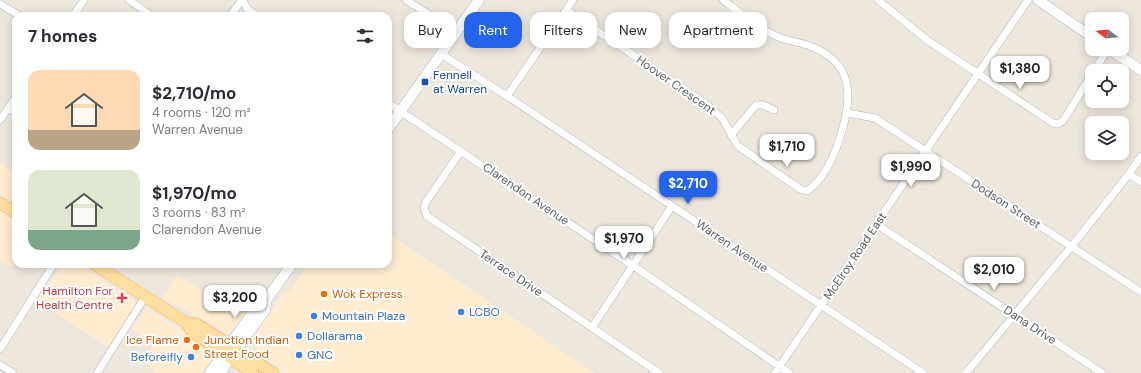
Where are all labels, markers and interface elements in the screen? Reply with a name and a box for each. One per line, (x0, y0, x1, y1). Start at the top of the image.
chip: Buy (404, 12, 456, 48)
chip: Rent (464, 12, 522, 48)
chip: Filters (530, 12, 597, 48)
chip: New (605, 12, 661, 48)
chip: Apartment (669, 12, 767, 48)
north arrow (1085, 12, 1129, 56)
map controls (1085, 12, 1129, 160)
text: 7 homes (28, 25, 97, 47)
icon: filters (354, 25, 376, 47)
street label: Hoover Crescent (633, 52, 719, 119)
pin: $1,380 (987, 56, 1053, 90)
text: $1,380 (999, 60, 1041, 77)
button: locate (1085, 64, 1129, 108)
place label: Fennell at Warren (433, 67, 487, 97)
marker: Fennell at Warren (420, 77, 430, 87)
text: $2,710/mo (152, 82, 237, 104)
icon: home (60, 86, 108, 134)
text: 4 rooms · 120 m² (152, 104, 251, 121)
button: layers (1085, 116, 1129, 160)
text: Warren Avenue (152, 121, 243, 138)
pin: $1,710 (754, 134, 820, 168)
text: $1,710 (769, 138, 805, 155)
pin: $1,990 (878, 154, 944, 188)
text: $1,990 (890, 158, 932, 175)
street label: Clarendon Avenue (480, 159, 573, 229)
pin: $2,710 (655, 171, 721, 205)
text: $2,710 (668, 175, 708, 192)
street label: Dodson Street (968, 175, 1044, 233)
text: $1,970/mo (152, 182, 237, 204)
icon: home (60, 186, 108, 234)
text: 3 rooms · 83 m² (152, 204, 246, 221)
street label: McElroy Road East (820, 209, 890, 303)
street label: Warren Avenue (693, 216, 771, 276)
text: Clarendon Avenue (152, 221, 262, 238)
pin: $1,970 (591, 226, 657, 260)
text: $1,970 (604, 230, 644, 247)
street label: Terrace Drive (476, 246, 546, 300)
pin: $2,010 (961, 257, 1027, 291)
text: $2,010 (973, 261, 1015, 278)
place label: Hamilton For Health Centre (36, 283, 114, 313)
pin: $3,200 (202, 285, 268, 319)
place label: Wok Express (332, 286, 403, 302)
text: $3,200 (213, 289, 257, 306)
marker: Wok Express (319, 289, 329, 299)
marker: Hamilton For Health Centre (116, 292, 128, 304)
street label: Dana Drive (1001, 302, 1060, 348)
place label: LCBO (469, 304, 500, 320)
marker: LCBO (456, 307, 466, 317)
place label: Mountain Plaza (322, 308, 405, 324)
marker: Mountain Plaza (309, 311, 319, 321)
place label: Dollarama (307, 328, 362, 344)
marker: Dollarama (294, 331, 304, 341)
place label: Ice Flame (126, 332, 179, 348)
place label: Junction Indian Street Food (204, 332, 289, 362)
marker: Ice Flame (182, 335, 192, 345)
marker: Junction Indian Street Food (191, 342, 201, 352)
place label: GNC (307, 347, 333, 363)
place label: Beforeifly (131, 349, 183, 365)
marker: GNC (294, 350, 304, 360)
marker: Beforeifly (186, 352, 196, 362)

